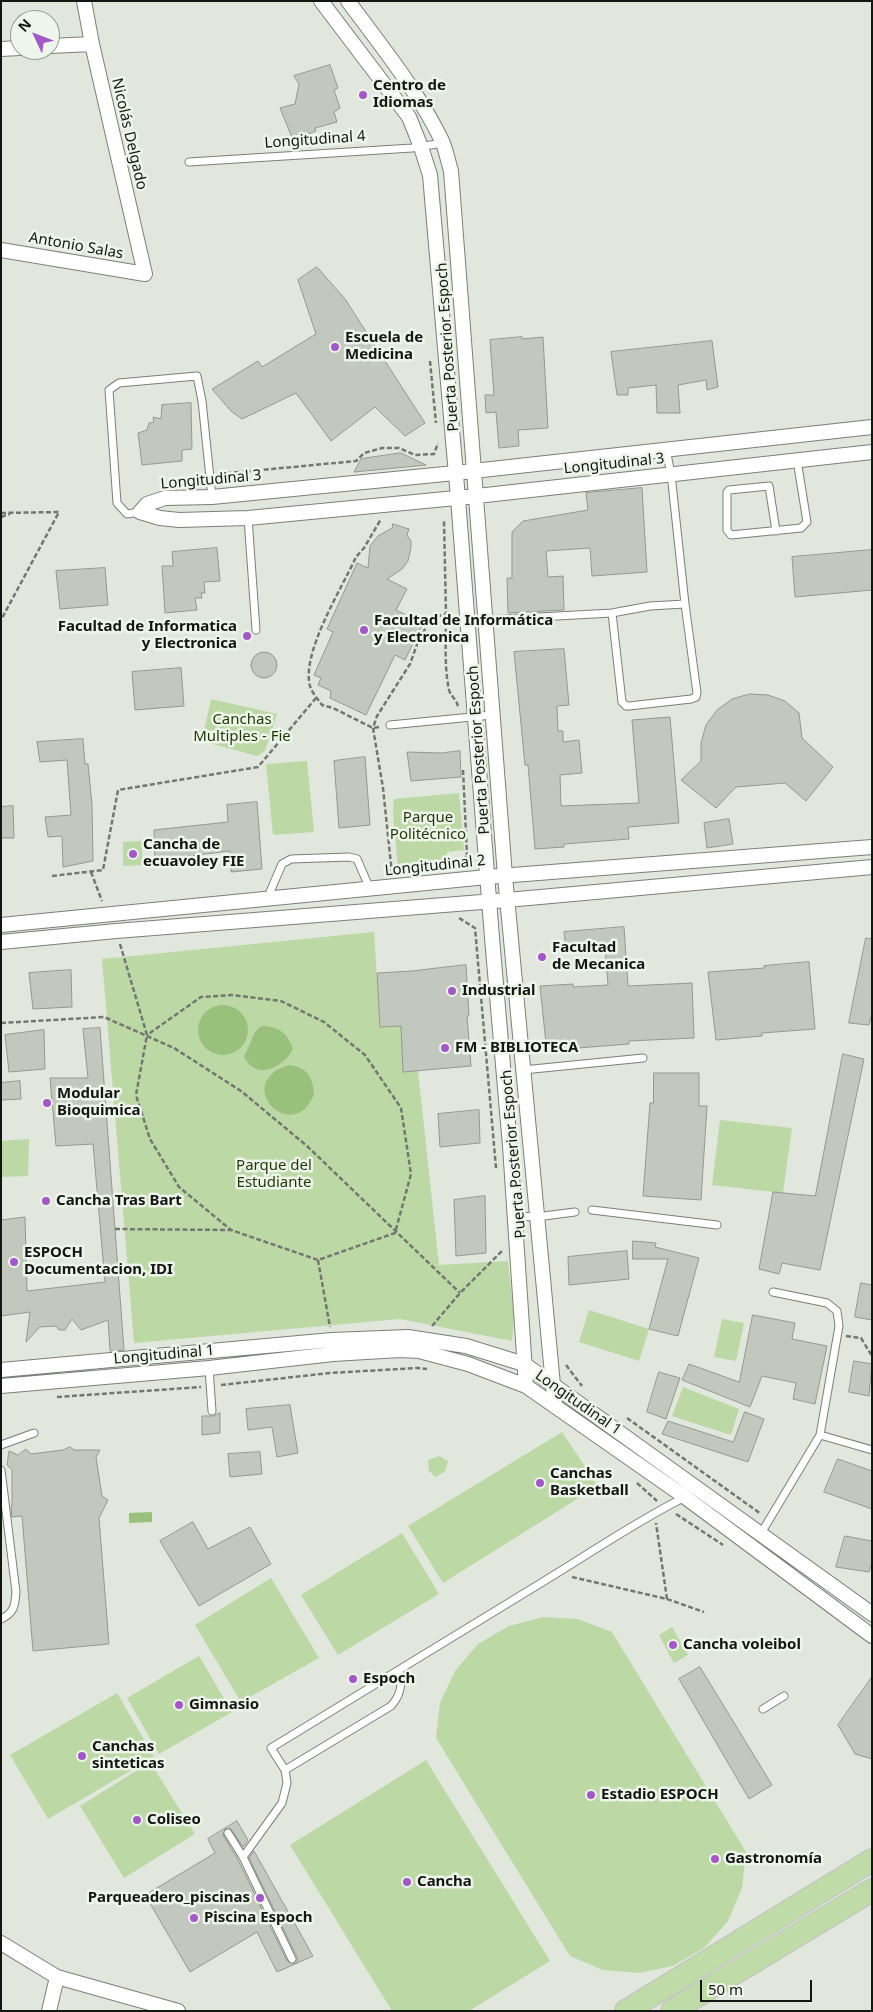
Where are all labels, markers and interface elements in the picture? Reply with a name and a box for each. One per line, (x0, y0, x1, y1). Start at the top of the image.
north arrow (10, 10, 60, 60)
text: N (14, 14, 35, 36)
street label: Nicolás Delgado (107, 76, 151, 192)
place label: Centro de Idiomas (373, 77, 446, 112)
marker: Centro de Idiomas (357, 89, 369, 101)
street label: Longitudinal 4 (264, 127, 366, 153)
street label: Antonio Salas (27, 229, 125, 263)
street label: Puerta Posterior Espoch (433, 262, 463, 432)
place label: Escuela de Medicina (345, 329, 423, 364)
marker: Escuela de Medicina (329, 341, 341, 353)
street label: Longitudinal 3 (563, 450, 665, 478)
street label: Longitudinal 3 (160, 467, 262, 493)
place label: Facultad de Informática y Electronica (374, 612, 553, 647)
place label: Facultad de Informatica y Electronica (58, 618, 237, 653)
marker: Facultad de Informática y Electronica (358, 624, 370, 636)
marker: Facultad de Informatica y Electronica (241, 630, 253, 642)
street label: Puerta Posterior Espoch (464, 665, 494, 835)
park label: Canchas Multiples - Fie (193, 711, 291, 746)
park label: Parque Politécnico (390, 809, 466, 844)
place label: Cancha de ecuavoley FIE (143, 836, 244, 871)
marker: Cancha de ecuavoley FIE (127, 848, 139, 860)
street label: Longitudinal 2 (384, 852, 486, 880)
place label: Facultad de Mecanica (552, 939, 645, 974)
marker: Facultad de Mecanica (536, 951, 548, 963)
place label: Industrial (462, 982, 535, 1000)
marker: Industrial (446, 985, 458, 997)
place label: FM - BIBLIOTECA (455, 1039, 578, 1057)
marker: FM - BIBLIOTECA (439, 1042, 451, 1054)
street label: Puerta Posterior Espoch (498, 1069, 530, 1239)
place label: Modular Bioquimica (57, 1085, 140, 1120)
marker: Modular Bioquimica (41, 1097, 53, 1109)
park label: Parque del Estudiante (236, 1157, 312, 1192)
place label: Cancha Tras Bart (56, 1192, 182, 1210)
marker: Cancha Tras Bart (40, 1195, 52, 1207)
place label: ESPOCH Documentacion, IDI (24, 1244, 173, 1279)
marker: ESPOCH Documentacion, IDI (8, 1256, 20, 1268)
street label: Longitudinal 1 (113, 1342, 215, 1368)
street label: Longitudinal 1 (531, 1367, 625, 1439)
place label: Canchas Basketball (550, 1465, 629, 1500)
marker: Canchas Basketball (534, 1477, 546, 1489)
place label: Cancha voleibol (683, 1636, 801, 1654)
marker: Cancha voleibol (667, 1639, 679, 1651)
place label: Espoch (363, 1670, 415, 1688)
marker: Espoch (347, 1673, 359, 1685)
place label: Gimnasio (189, 1696, 259, 1714)
marker: Gimnasio (173, 1699, 185, 1711)
place label: Canchas sinteticas (92, 1738, 164, 1773)
marker: Canchas sinteticas (76, 1750, 88, 1762)
place label: Estadio ESPOCH (601, 1786, 719, 1804)
marker: Estadio ESPOCH (585, 1789, 597, 1801)
place label: Coliseo (147, 1811, 201, 1829)
marker: Coliseo (131, 1814, 143, 1826)
place label: Gastronomía (725, 1850, 822, 1868)
marker: Gastronomía (709, 1853, 721, 1865)
place label: Cancha (417, 1873, 472, 1891)
marker: Cancha (401, 1876, 413, 1888)
place label: Parqueadero_piscinas (88, 1889, 250, 1907)
marker: Parqueadero_piscinas (254, 1892, 266, 1904)
place label: Piscina Espoch (204, 1909, 312, 1927)
marker: Piscina Espoch (188, 1912, 200, 1924)
scale bar (703, 1970, 816, 2002)
text: 50 m (708, 1979, 743, 1999)

